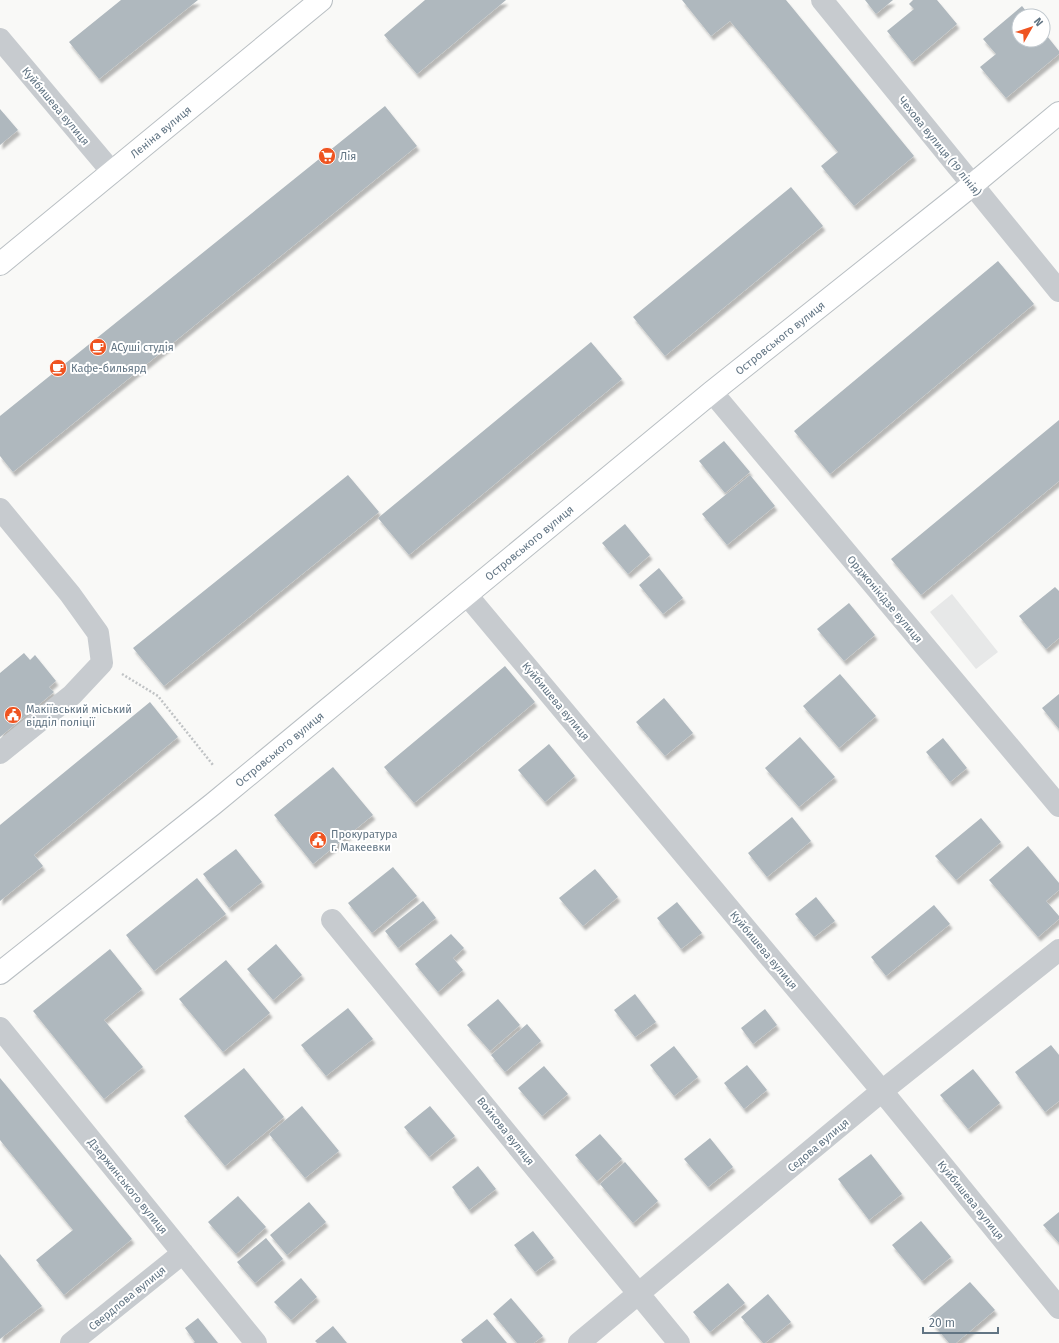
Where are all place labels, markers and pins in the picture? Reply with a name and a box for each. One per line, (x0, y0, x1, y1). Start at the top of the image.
supermarket icon: Лія (317, 146, 337, 166)
place label: Лія (340, 150, 356, 163)
cafe icon: АСуші студія (88, 337, 108, 357)
place label: АСуші студія (111, 341, 174, 354)
cafe icon: Кафе-бильярд (48, 358, 68, 378)
place label: Кафе-бильярд (71, 362, 146, 375)
place label: Макіївський міський відділ поліції (26, 703, 132, 729)
public building icon: Макіївський міський відділ поліції (3, 705, 23, 725)
place label: Прокуратура г. Макеевки (331, 828, 397, 854)
public building icon: Прокуратура г. Макеевки (308, 830, 328, 850)

